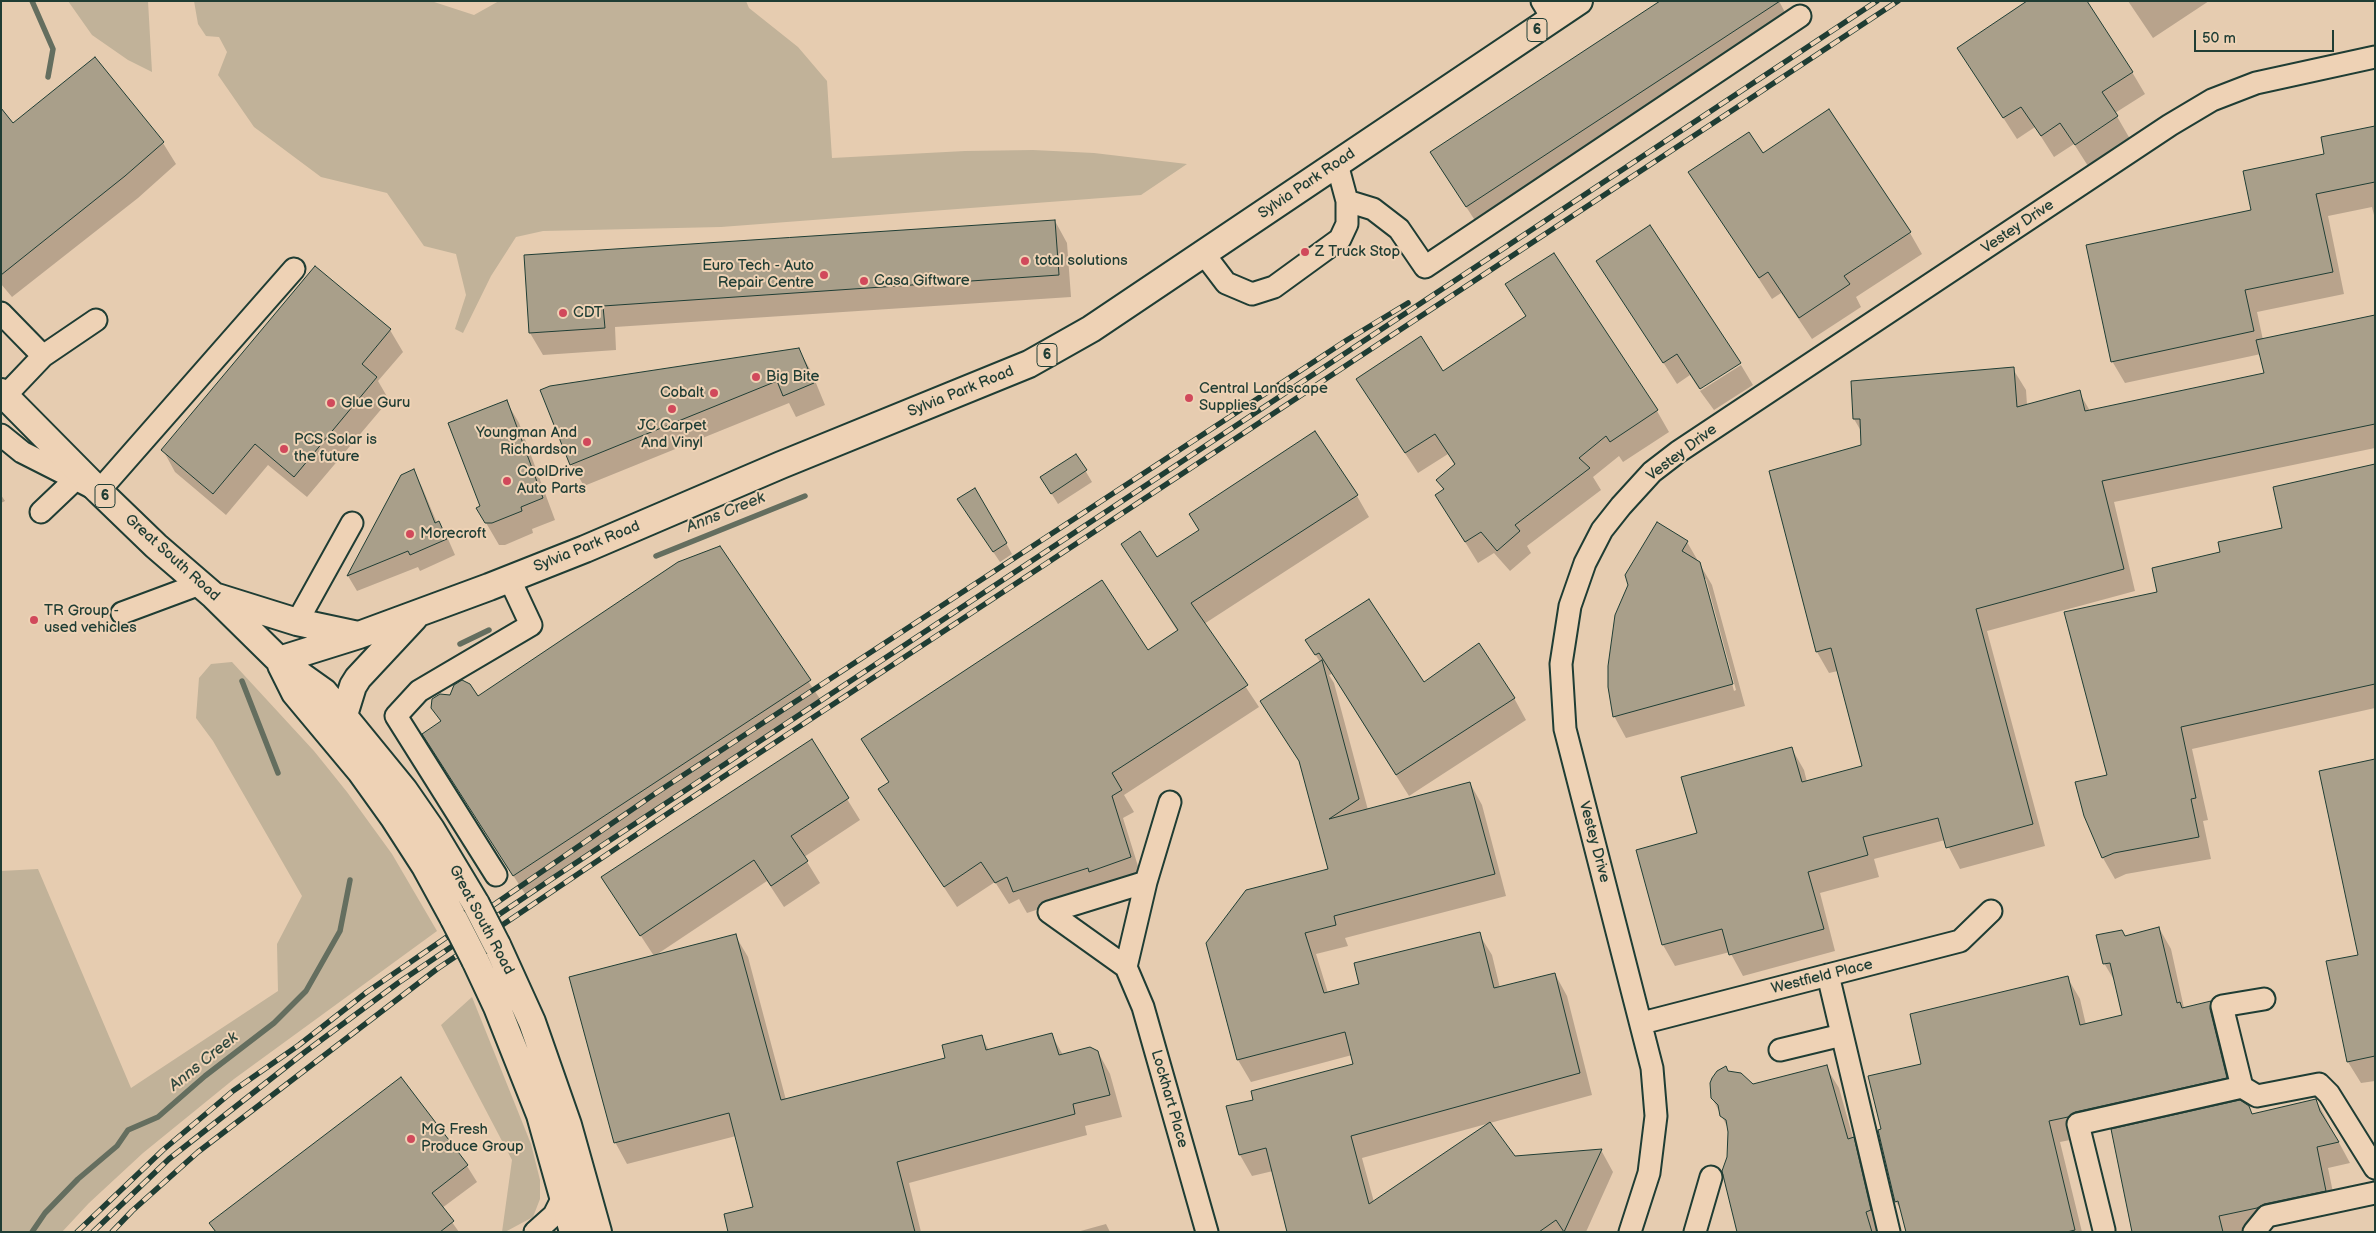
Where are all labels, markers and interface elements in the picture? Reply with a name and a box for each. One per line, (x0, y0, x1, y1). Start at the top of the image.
road number: 6 (1527, 18, 1547, 42)
scale bar (2196, 20, 2336, 52)
text: 50 m (2202, 29, 2236, 48)
street label: Sylvia Park Road (1255, 145, 1359, 223)
street label: Vestey Drive (1978, 196, 2058, 258)
place label: Z Truck Stop (1315, 243, 1400, 261)
marker: Z Truck Stop (1299, 246, 1311, 258)
place label: total solutions (1035, 252, 1128, 270)
marker: total solutions (1019, 255, 1031, 267)
place label: Euro Tech - Auto Repair Centre (702, 257, 814, 292)
marker: Euro Tech - Auto Repair Centre (818, 269, 830, 281)
place label: Casa Giftware (874, 272, 970, 290)
marker: Casa Giftware (858, 275, 870, 287)
place label: CDT (573, 304, 603, 322)
marker: CDT (557, 307, 569, 319)
road number: 6 (1037, 344, 1057, 366)
street label: Sylvia Park Road (905, 363, 1017, 421)
place label: Big Bite (766, 368, 819, 386)
marker: Big Bite (750, 371, 762, 383)
place label: Central Landscape Supplies (1199, 380, 1328, 415)
place label: Cobalt (660, 384, 704, 402)
marker: Cobalt (708, 387, 720, 399)
marker: Central Landscape Supplies (1183, 392, 1195, 404)
place label: Glue Guru (341, 394, 410, 412)
marker: Glue Guru (325, 397, 337, 409)
marker: JC Carpet And Vinyl (666, 403, 678, 415)
place label: JC Carpet And Vinyl (637, 417, 707, 452)
street label: Vestey Drive (1643, 421, 1721, 485)
place label: Youngman And Richardson (476, 424, 577, 459)
place label: PCS Solar is the future (294, 431, 377, 466)
marker: Youngman And Richardson (581, 436, 593, 448)
marker: PCS Solar is the future (278, 443, 290, 455)
place label: CoolDrive Auto Parts (517, 463, 586, 498)
marker: CoolDrive Auto Parts (501, 475, 513, 487)
road number: 6 (95, 484, 115, 508)
water label: Anns Creek (684, 488, 768, 538)
street label: Great South Road (121, 511, 223, 605)
street label: Sylvia Park Road (531, 518, 643, 576)
place label: Morecroft (420, 525, 486, 543)
marker: Morecroft (404, 528, 416, 540)
place label: TR Group - used vehicles (44, 602, 137, 637)
marker: TR Group - used vehicles (28, 614, 40, 626)
street label: Vestey Drive (1575, 799, 1613, 885)
street label: Great South Road (445, 862, 517, 978)
street label: Westfield Place (1769, 956, 1875, 998)
water label: Anns Creek (166, 1028, 242, 1096)
street label: Lockhart Place (1146, 1048, 1192, 1150)
place label: MG Fresh Produce Group (421, 1121, 524, 1156)
marker: MG Fresh Produce Group (405, 1133, 417, 1145)

